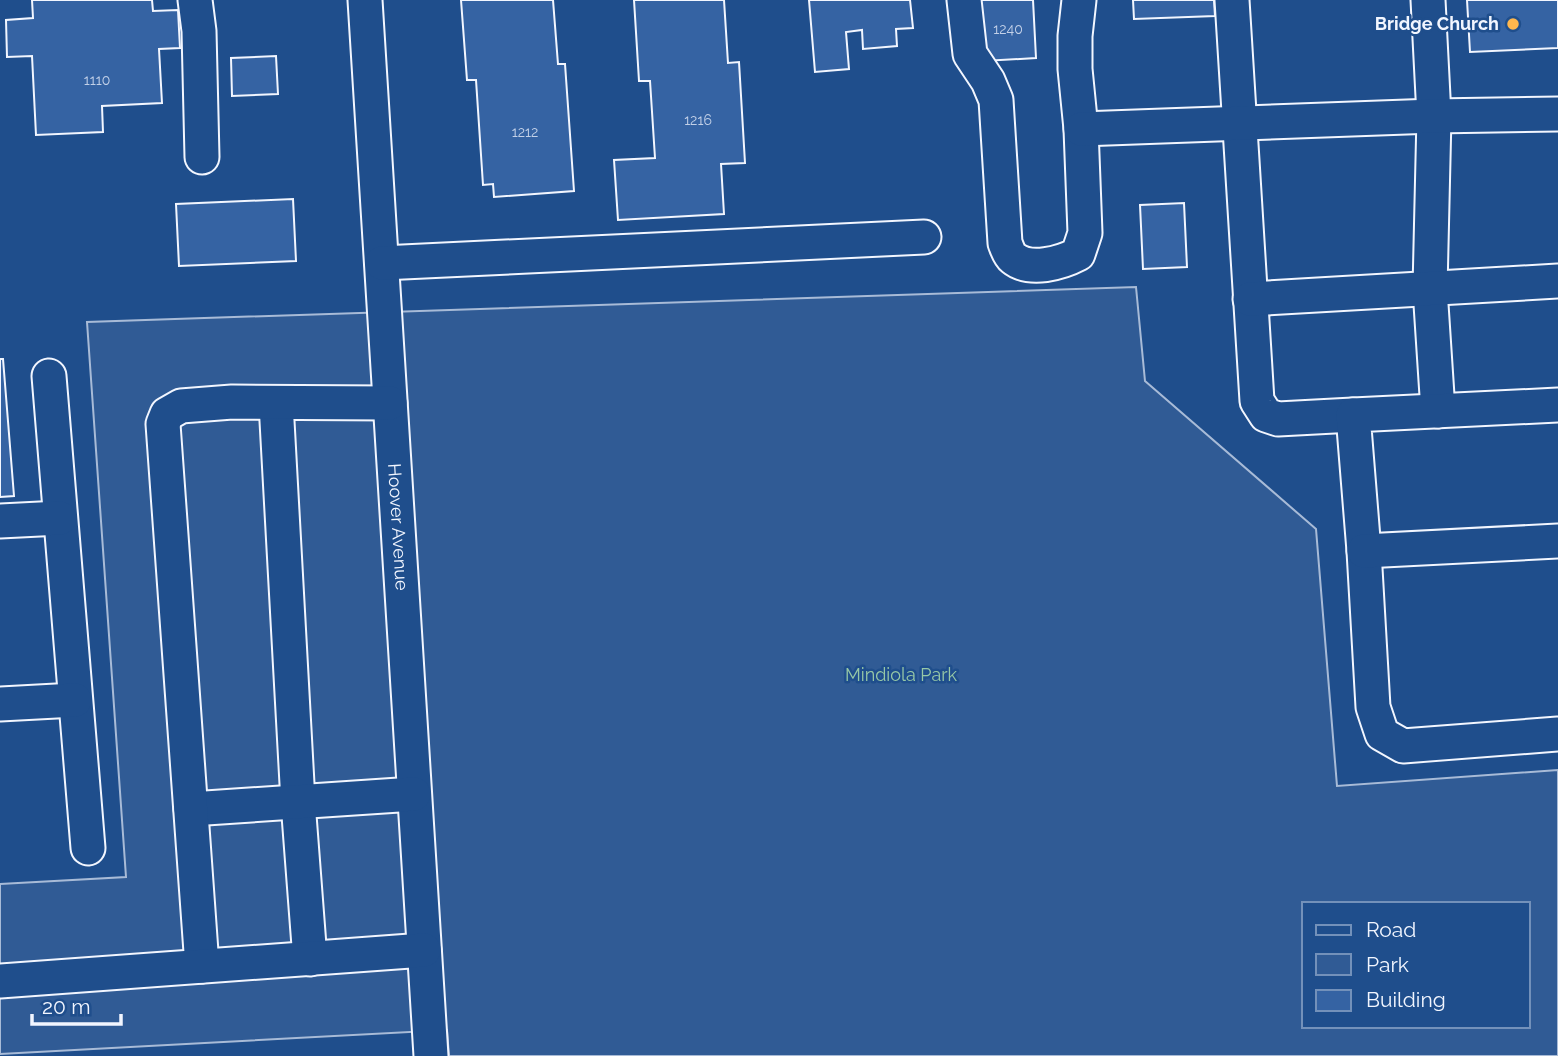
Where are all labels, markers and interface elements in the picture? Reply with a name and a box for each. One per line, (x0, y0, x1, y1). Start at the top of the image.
place label: Bridge Church (1375, 13, 1499, 34)
marker: Bridge Church (1505, 16, 1521, 32)
house number: 1240 (993, 21, 1023, 37)
house number: 1110 (84, 72, 110, 88)
house number: 1216 (684, 112, 712, 128)
house number: 1212 (512, 124, 538, 140)
street label: Hoover Avenue (384, 463, 413, 592)
park label: Mindiola Park (845, 664, 958, 685)
legend (1302, 902, 1530, 1028)
text: Road (1366, 917, 1416, 942)
text: Park (1366, 952, 1409, 977)
scale bar (32, 982, 121, 1026)
text: Building (1366, 987, 1446, 1012)
text: 20 m (42, 994, 90, 1019)

